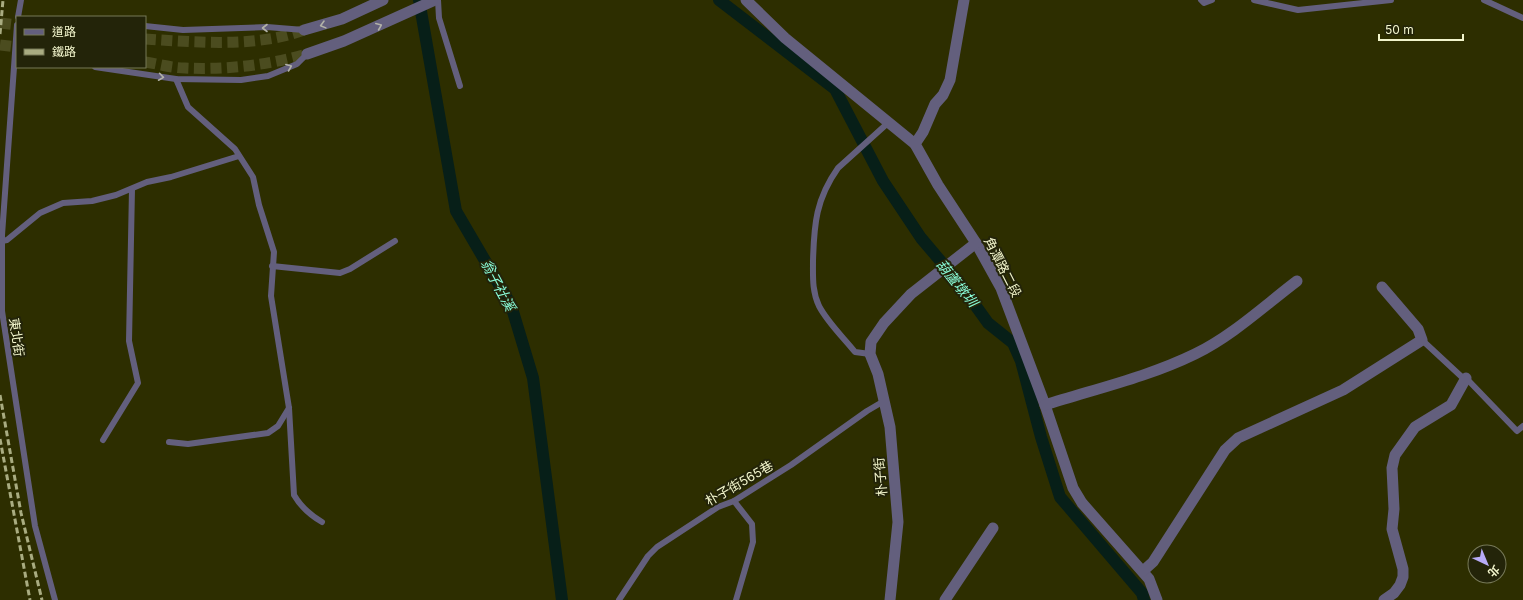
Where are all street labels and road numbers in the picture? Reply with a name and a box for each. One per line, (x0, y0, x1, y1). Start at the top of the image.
street label: 角潭路二段 (981, 234, 1025, 300)
street label: 東北街 (6, 317, 28, 357)
street label: 朴子街565巷 (702, 457, 776, 509)
street label: 朴子街 (870, 457, 890, 497)

